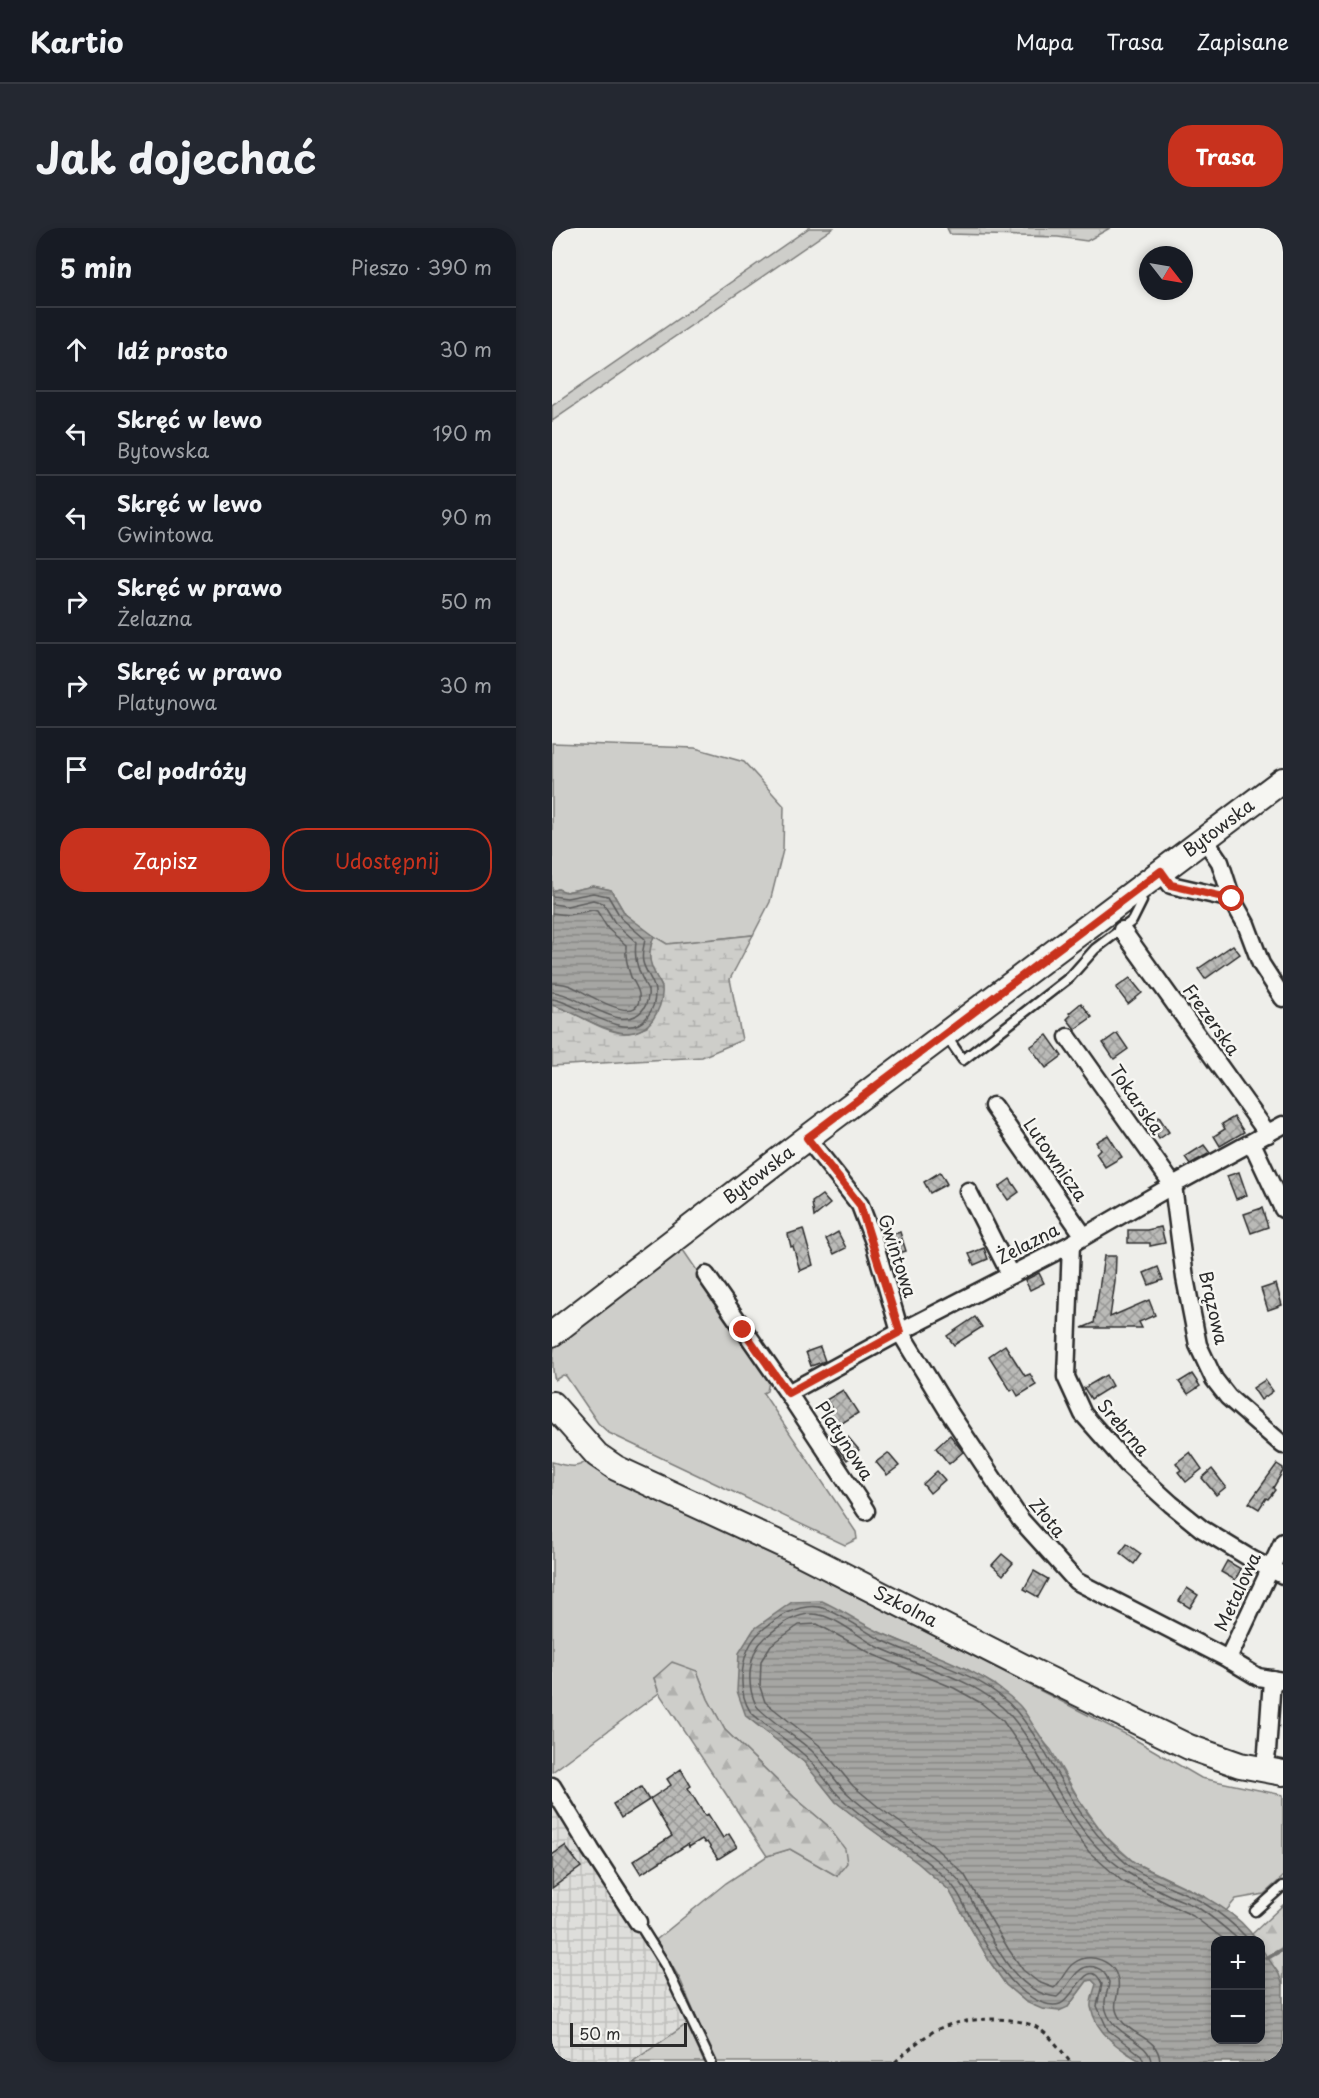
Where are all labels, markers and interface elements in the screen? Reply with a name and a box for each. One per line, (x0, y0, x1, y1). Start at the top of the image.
text: Kartio (30, 20, 124, 63)
text: Mapa (1016, 25, 1073, 57)
text: Trasa (1106, 25, 1163, 57)
text: Zapisane (1196, 25, 1289, 57)
text: Jak dojechać (36, 125, 317, 188)
button: Trasa (1168, 125, 1283, 187)
north arrow (1139, 246, 1193, 300)
text: 5 min (60, 248, 132, 287)
text: Pieszo · 390 m (351, 252, 492, 282)
icon: ahead (60, 333, 93, 366)
text: Idź prosto (117, 333, 228, 366)
text: 30 m (439, 334, 492, 364)
text: Skręć w lewo (117, 402, 262, 435)
icon: left (60, 417, 93, 450)
text: 190 m (433, 418, 492, 448)
text: Bytowska (117, 435, 209, 465)
text: Skręć w lewo (117, 486, 262, 519)
icon: left (60, 501, 93, 534)
text: 90 m (441, 502, 492, 532)
text: Gwintowa (117, 519, 213, 549)
text: Skręć w prawo (117, 570, 282, 603)
icon: right (60, 585, 93, 618)
text: 50 m (440, 586, 492, 616)
text: Żelazna (117, 603, 192, 633)
text: Skręć w prawo (117, 654, 282, 687)
icon: right (60, 669, 93, 702)
text: 30 m (439, 670, 492, 700)
text: Platynowa (117, 687, 217, 717)
icon: arrive (60, 753, 93, 786)
text: Cel podróży (117, 753, 247, 786)
street label: Bytowska (1177, 791, 1260, 863)
button: Zapisz (60, 828, 270, 892)
button: Udostępnij (282, 828, 492, 892)
route start (1218, 885, 1244, 911)
street label: Frezerska (1177, 978, 1248, 1061)
street label: Tokarska (1103, 1059, 1172, 1140)
street label: Lutownicza (1018, 1112, 1095, 1207)
street label: Bytowska (717, 1137, 800, 1210)
street label: Gwintowa (872, 1210, 925, 1302)
street label: Żelazna (991, 1215, 1064, 1270)
street label: Brązowa (1193, 1268, 1236, 1348)
route end (729, 1316, 755, 1342)
street label: Srebrna (1092, 1392, 1157, 1462)
street label: Platynowa (809, 1395, 881, 1486)
street label: Złota (1023, 1491, 1073, 1543)
street label: Metalowa (1207, 1547, 1267, 1635)
street label: Szkolna (869, 1578, 943, 1633)
map controls (1211, 1936, 1265, 2044)
button: + (1211, 1936, 1265, 1990)
button: − (1211, 1990, 1265, 2044)
scale bar (570, 2020, 687, 2048)
text: 50 m (579, 2021, 620, 2045)

